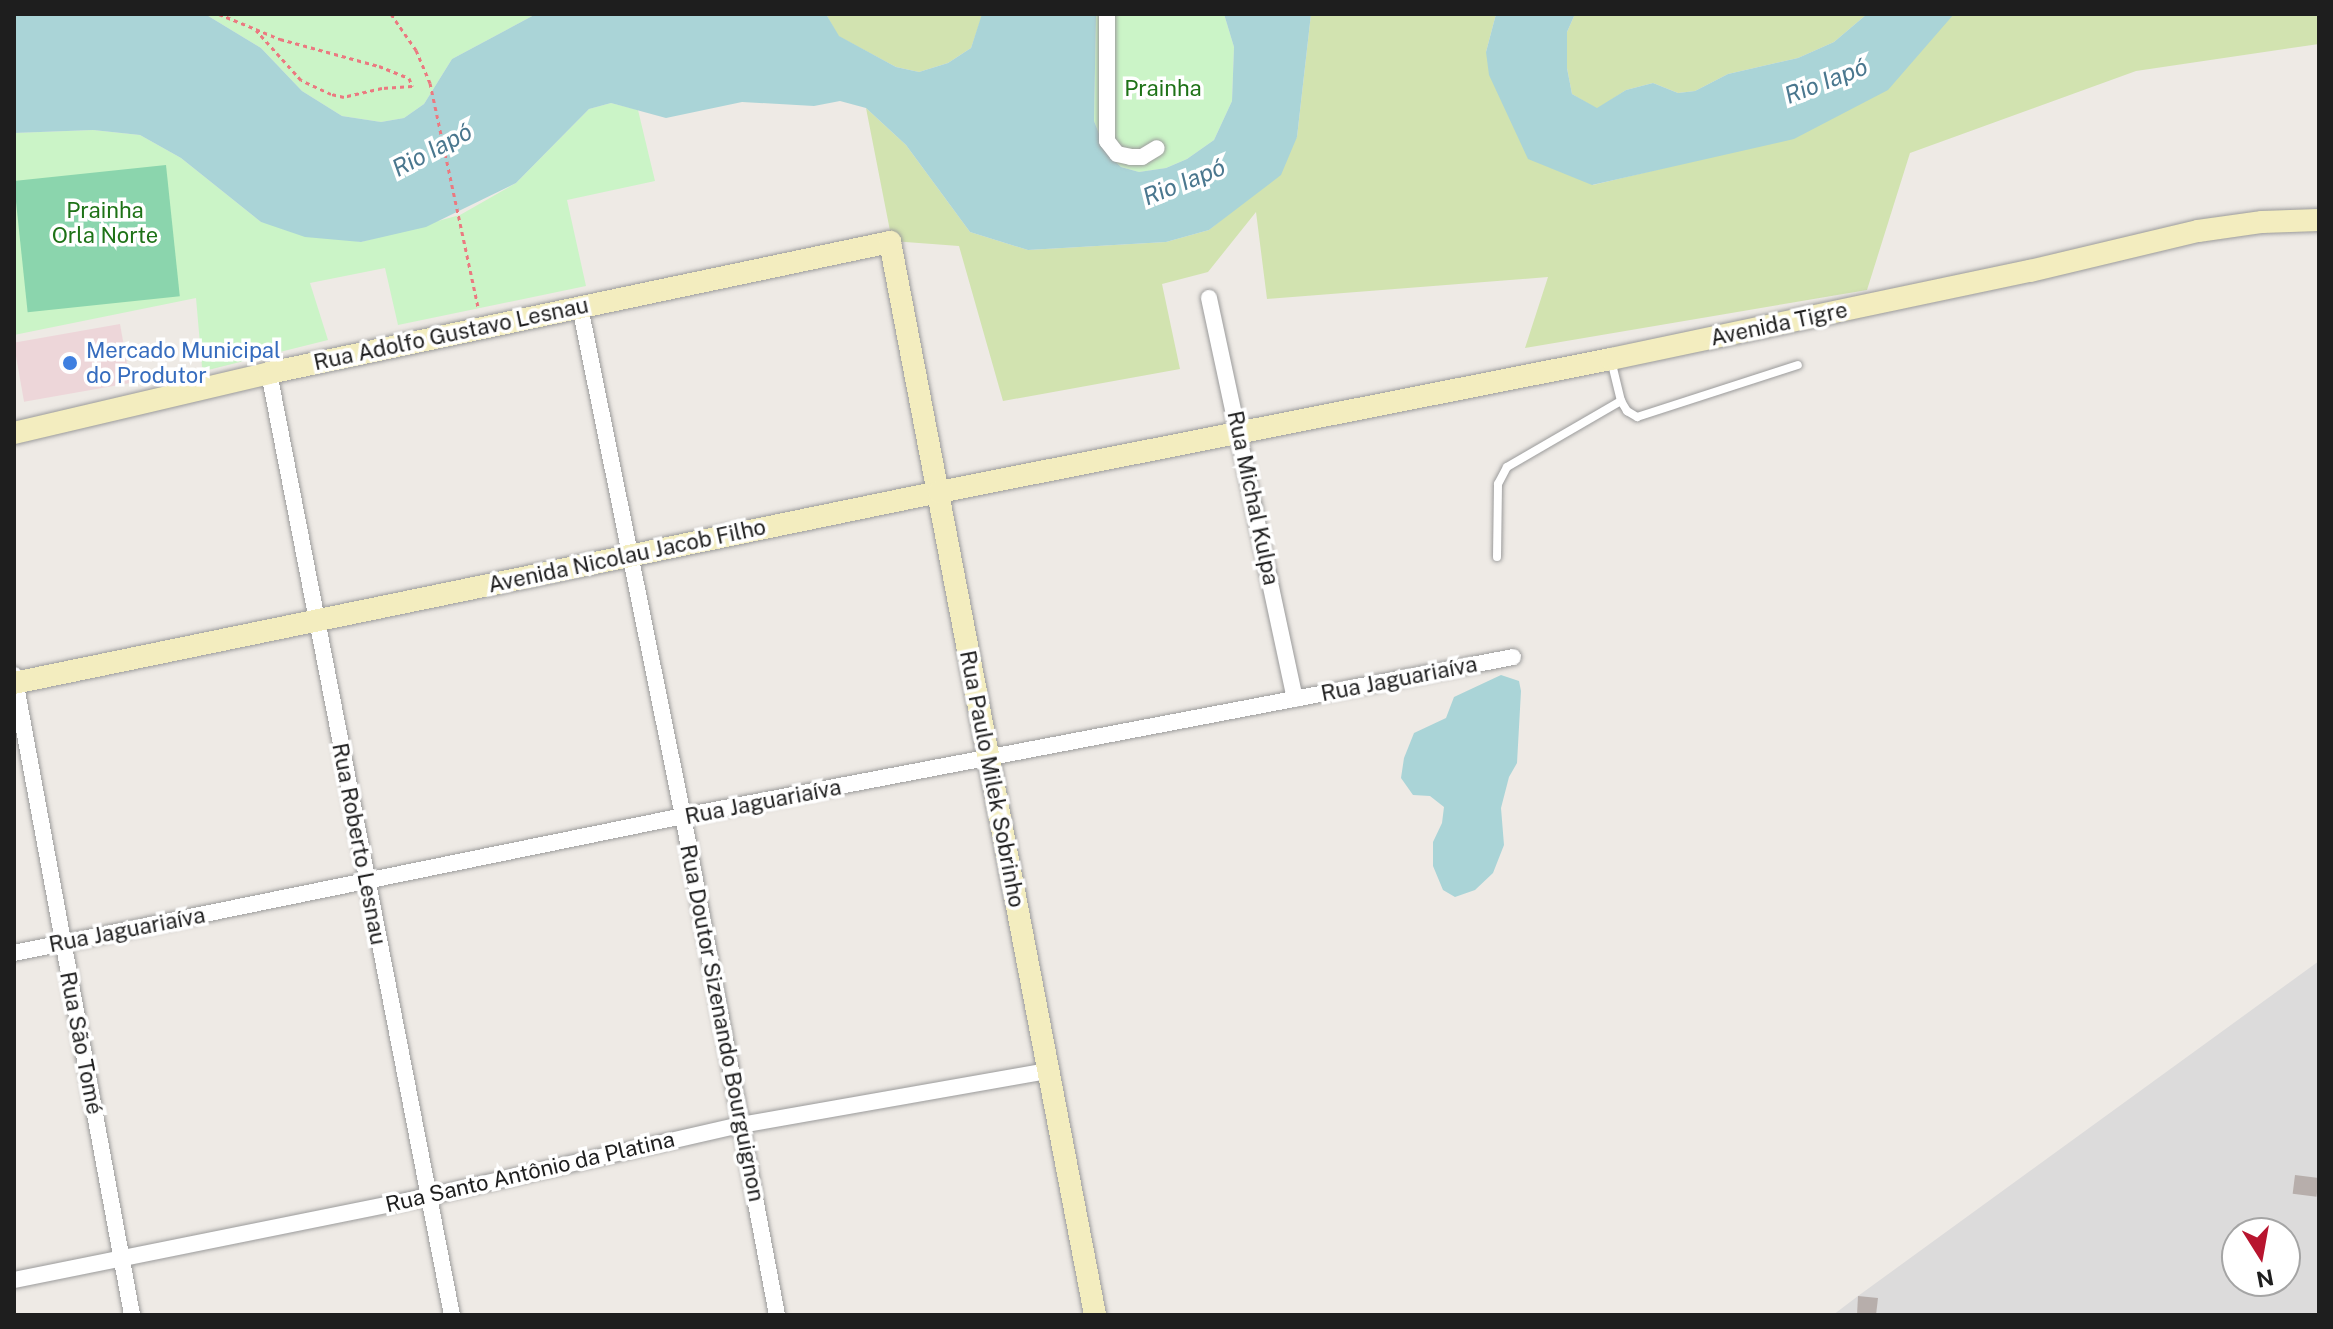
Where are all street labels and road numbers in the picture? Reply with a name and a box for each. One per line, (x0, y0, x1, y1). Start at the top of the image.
street label: Rua Adolfo Gustavo Lesnau (311, 292, 591, 376)
street label: Avenida Tigre (1708, 297, 1850, 351)
street label: Rua Michal Kulpa (1222, 408, 1284, 588)
street label: Avenida Nicolau Jacob Filho (486, 514, 768, 598)
street label: Rua Paulo Milek Sobrinho (954, 648, 1030, 910)
street label: Rua Jaguariaíva (1319, 651, 1479, 707)
street label: Rua Roberto Lesnau (326, 741, 392, 947)
street label: Rua Jaguariaíva (683, 774, 843, 830)
street label: Rua Doutor Sizenando Bourguignon (674, 842, 770, 1204)
street label: Rua Jaguariaíva (47, 902, 207, 958)
street label: Rua São Tomé (54, 969, 108, 1117)
street label: Rua Santo Antônio da Platina (383, 1126, 677, 1218)

